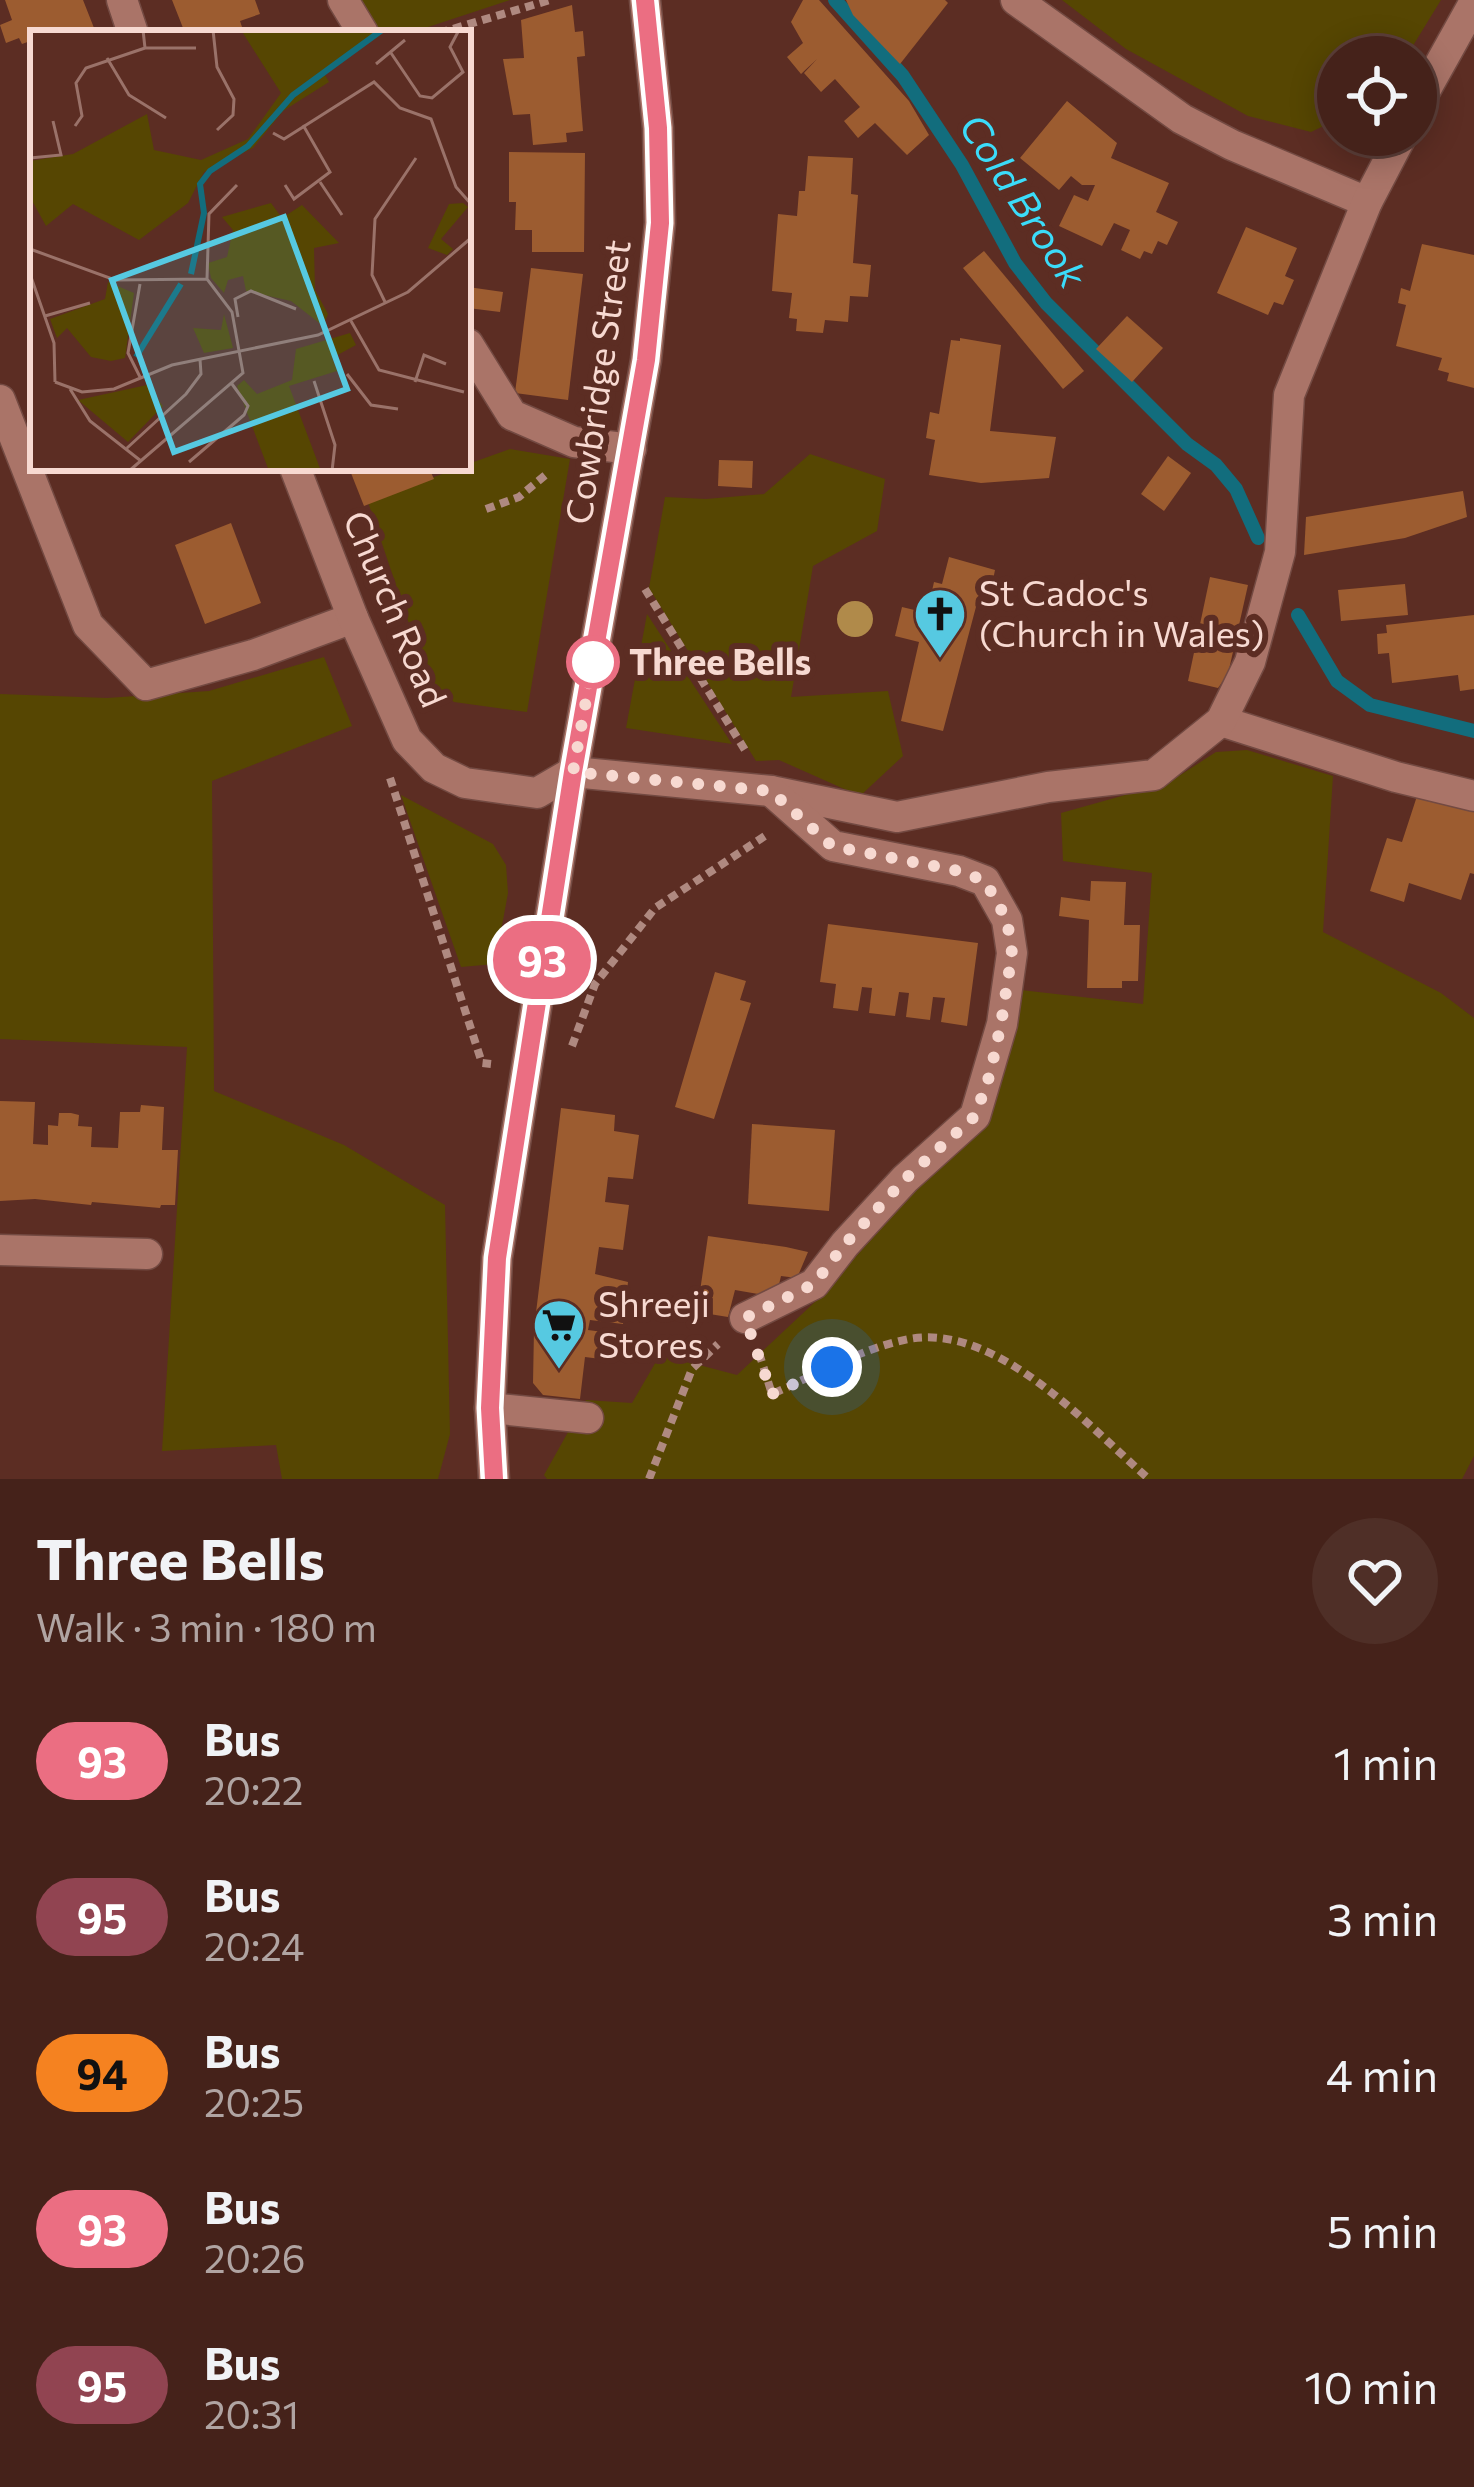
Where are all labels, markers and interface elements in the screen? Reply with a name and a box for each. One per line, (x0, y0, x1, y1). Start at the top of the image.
inset map (30, 30, 471, 471)
map controls (1317, 36, 1437, 156)
button: locate (1317, 36, 1437, 156)
water label: Cold Brook (951, 104, 1099, 297)
street label: Cowbridge Street (554, 237, 638, 527)
street label: Church Road (336, 504, 458, 713)
place label: St Cadoc's (Church in Wales) (979, 569, 1264, 654)
church icon: St Cadoc's (Church in Wales) (912, 586, 968, 660)
marker: Three Bells (568, 637, 618, 687)
place label: Three Bells (629, 638, 811, 682)
line badge: 93 (488, 921, 596, 999)
text: 93 (517, 934, 567, 986)
place label: Shreeji Stores (598, 1280, 710, 1365)
supermarket icon: Shreeji Stores (531, 1297, 587, 1371)
your location (802, 1337, 862, 1397)
button: heart (1312, 1518, 1438, 1644)
text: Three Bells (36, 1522, 325, 1592)
text: Walk · 3 min · 180 m (36, 1602, 377, 1650)
text: Bus (204, 1710, 280, 1765)
text: 1 min (1334, 1734, 1438, 1789)
text: 93 (77, 1735, 127, 1787)
text: 20:22 (204, 1765, 303, 1813)
text: Bus (204, 1866, 280, 1921)
text: 3 min (1327, 1890, 1438, 1945)
text: 95 (77, 1891, 127, 1943)
text: 20:24 (204, 1921, 305, 1969)
text: Bus (204, 2022, 280, 2077)
text: 4 min (1326, 2046, 1438, 2101)
text: 94 (76, 2047, 128, 2099)
text: 20:25 (204, 2077, 304, 2125)
text: Bus (204, 2178, 280, 2233)
text: 5 min (1327, 2202, 1438, 2257)
text: 93 (77, 2203, 127, 2255)
text: 20:26 (204, 2233, 305, 2281)
text: Bus (204, 2334, 280, 2389)
text: 10 min (1304, 2358, 1438, 2413)
text: 95 (77, 2359, 127, 2411)
text: 20:31 (204, 2389, 299, 2437)

